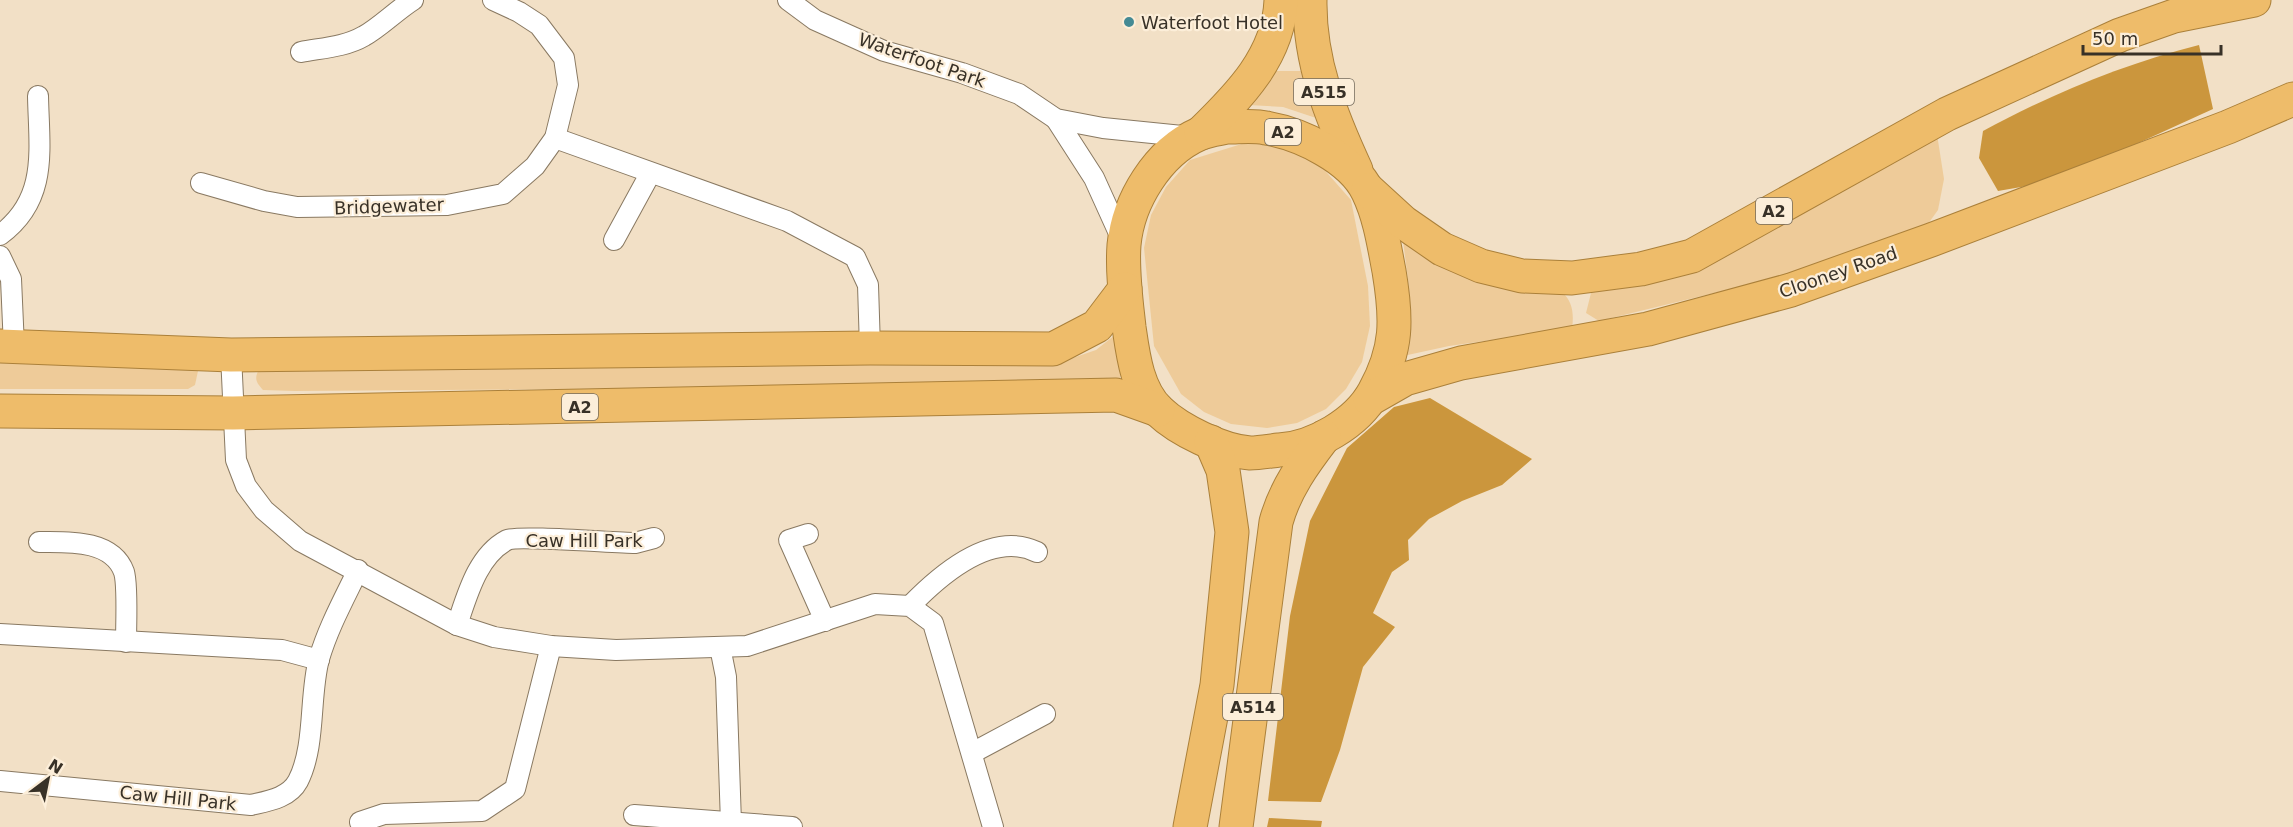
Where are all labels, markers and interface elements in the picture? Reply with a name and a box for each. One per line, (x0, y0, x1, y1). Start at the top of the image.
place label: Waterfoot Hotel (1141, 12, 1283, 33)
marker: Waterfoot Hotel (1122, 15, 1136, 29)
scale bar (2083, 18, 2221, 56)
street label: Waterfoot Park (856, 28, 989, 92)
text: 50 m (2092, 28, 2138, 49)
road number: A515 (1294, 79, 1354, 105)
road number: A2 (1265, 119, 1301, 145)
street label: Bridgewater (334, 194, 445, 218)
road number: A2 (1756, 198, 1792, 224)
street label: Clooney Road (1776, 242, 1900, 302)
road number: A2 (562, 394, 598, 420)
street label: Caw Hill Park (525, 530, 643, 551)
road number: A514 (1223, 694, 1283, 720)
north arrow (18, 749, 78, 809)
text: N (45, 755, 66, 778)
street label: Caw Hill Park (119, 781, 238, 815)

